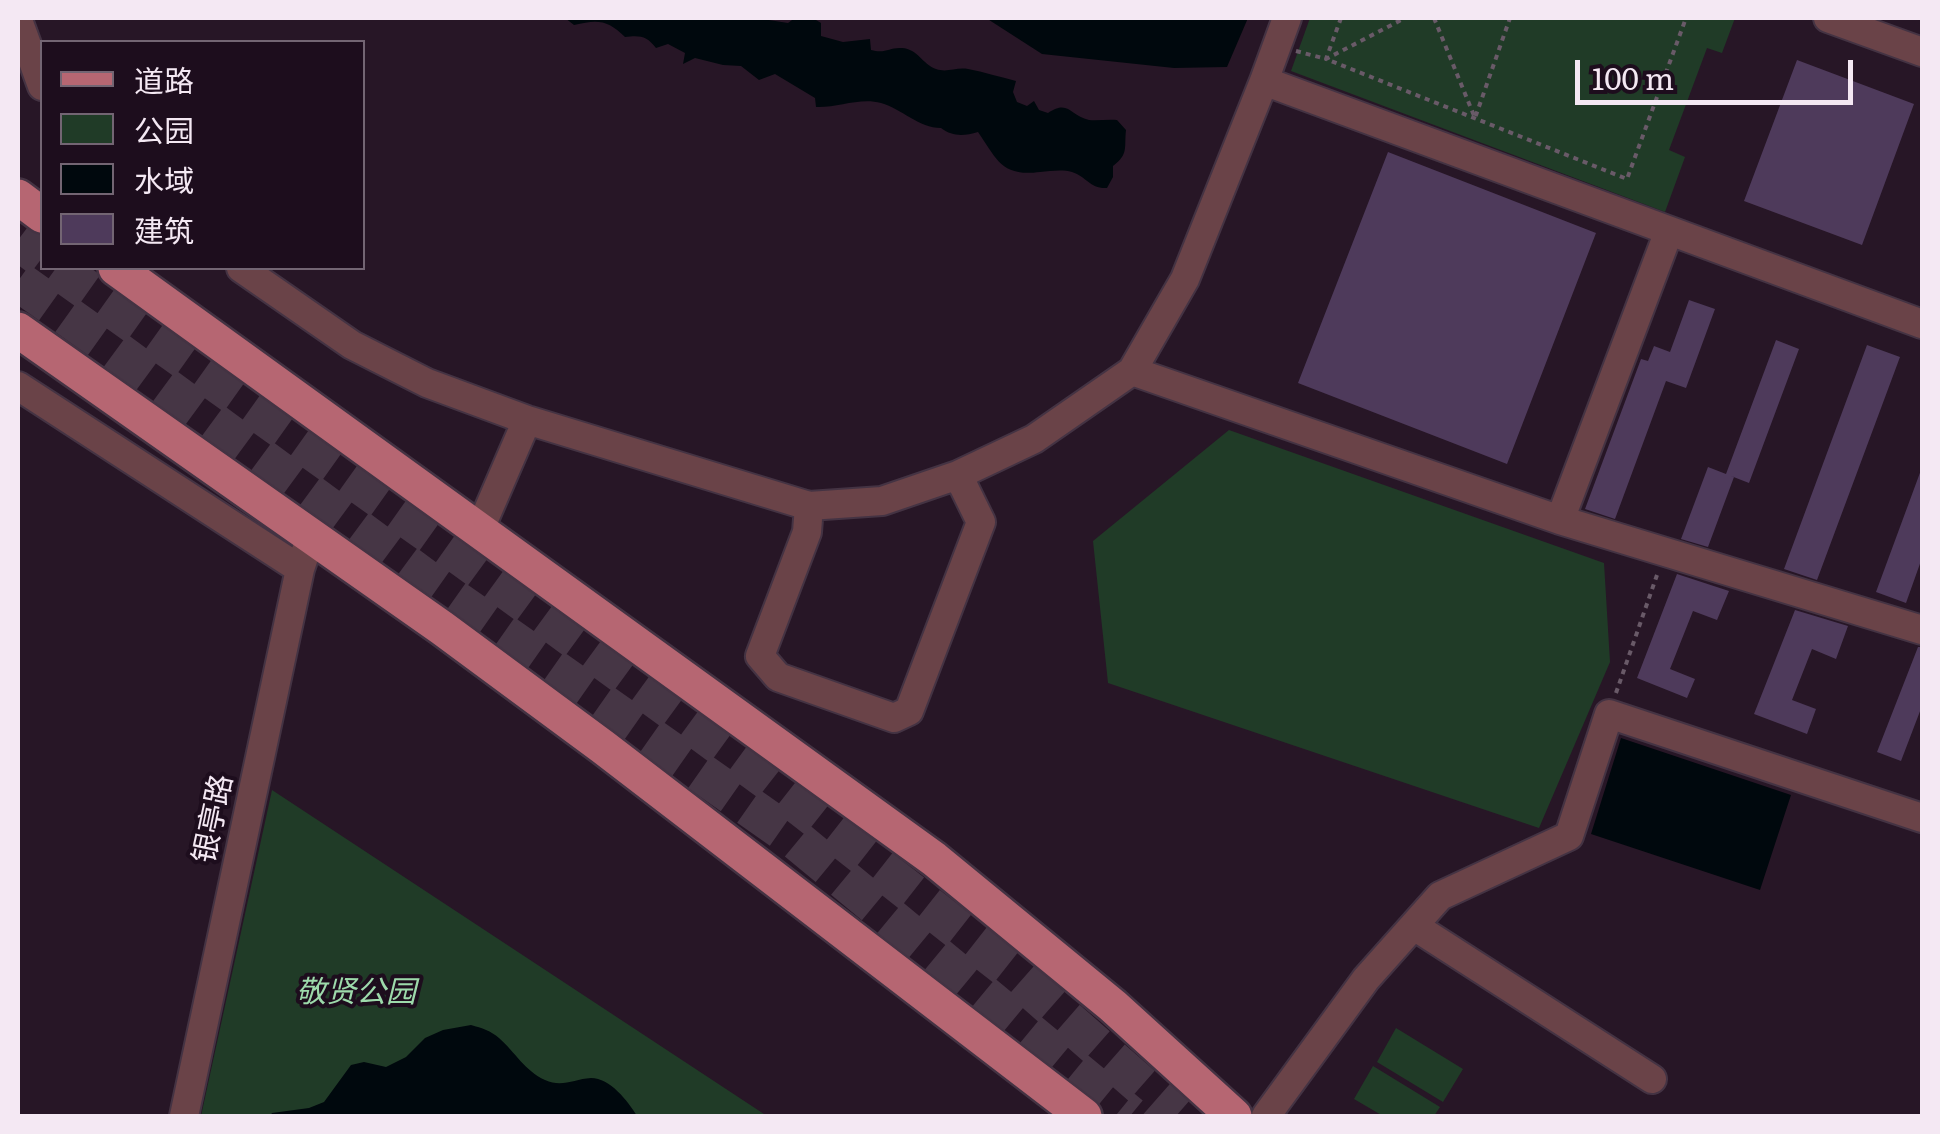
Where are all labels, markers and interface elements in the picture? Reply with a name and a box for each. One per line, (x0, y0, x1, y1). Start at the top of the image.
legend (40, 40, 365, 270)
scale bar (1580, 40, 1858, 102)
text: 100 m (1592, 55, 1674, 99)
text: 道路 (134, 57, 194, 101)
text: 公园 (134, 107, 194, 151)
text: 水域 (134, 157, 194, 201)
text: 建筑 (134, 207, 194, 251)
street label: 银亭路 (187, 771, 241, 867)
park label: 敬贤公园 (296, 975, 416, 1011)

